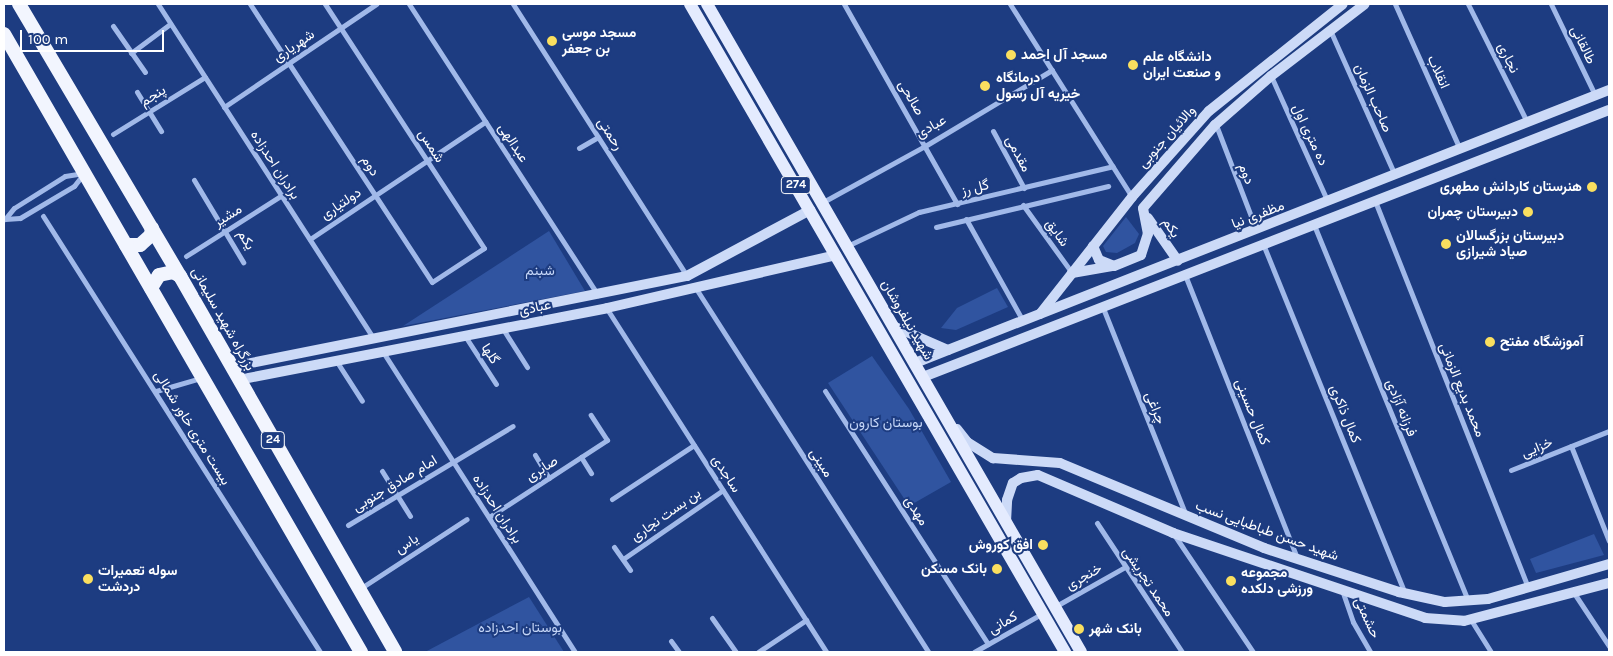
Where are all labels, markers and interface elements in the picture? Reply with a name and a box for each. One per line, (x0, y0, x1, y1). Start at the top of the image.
scale bar (22, 20, 166, 52)
street label: طالقانی (1567, 23, 1599, 67)
place label: مسجد موسی بن جعفر (562, 25, 636, 58)
street label: شهریاری (270, 26, 318, 66)
text: 100 m (28, 30, 68, 48)
marker: مسجد موسی بن جعفر (546, 35, 558, 47)
street label: نجاری (1493, 40, 1523, 76)
place label: مسجد آل احمد (1021, 47, 1107, 63)
marker: مسجد آل احمد (1005, 49, 1017, 61)
place label: دانشگاه علم و صنعت ایران (1143, 49, 1221, 82)
street label: انقلاب (1423, 53, 1453, 91)
marker: دانشگاه علم و صنعت ایران (1127, 59, 1139, 71)
street label: صاحب الزمان (1350, 61, 1396, 135)
place label: درمانگاه خیریه آل رسول (996, 70, 1080, 102)
street label: صالحی (894, 77, 928, 119)
marker: درمانگاه خیریه آل رسول (978, 79, 992, 93)
street label: پنجم (137, 82, 169, 110)
street label: والائیان جنوبی (1135, 102, 1199, 172)
street label: ده متری اول (1288, 102, 1332, 168)
street label: عبادی (913, 112, 949, 142)
street label: رحمتی (593, 115, 627, 153)
street label: عبدالهی (494, 120, 532, 166)
street label: شمس (414, 126, 448, 166)
street label: برادران احدزاده (247, 127, 303, 203)
street label: مقدمی (1001, 133, 1035, 175)
street label: دوم (357, 153, 383, 179)
street label: دوم (1234, 161, 1258, 187)
road number: 274 (780, 176, 812, 194)
street label: گل رز (959, 176, 991, 200)
place label: هنرستان کاردانش مطهری (1440, 179, 1582, 195)
marker: هنرستان کاردانش مطهری (1586, 181, 1598, 193)
street label: دولتیاری (317, 184, 365, 224)
street label: مظفری نیا (1229, 197, 1287, 233)
street label: مشیر (211, 201, 245, 231)
place label: دبیرستان چمران (1428, 204, 1518, 220)
marker: دبیرستان چمران (1522, 206, 1534, 218)
street label: یکم (1158, 215, 1184, 241)
street label: شایق (1041, 216, 1073, 250)
street label: یکم (234, 227, 258, 253)
place label: دبیرستان بزرگسالان صیاد شیرازی (1456, 228, 1564, 260)
marker: دبیرستان بزرگسالان صیاد شیرازی (1440, 238, 1452, 250)
park label: شبنم (525, 263, 555, 279)
street label: بزرگراه شهید سلیمانی (188, 264, 258, 374)
street label: شهید نیلفروشان (877, 277, 937, 363)
street label: عبادی (517, 296, 553, 320)
place label: آموزشگاه مفتح (1500, 334, 1583, 350)
marker: آموزشگاه مفتح (1484, 336, 1496, 348)
street label: گلها (477, 340, 503, 368)
street label: محمد بدیع الزمانی (1435, 340, 1489, 440)
street label: بیست متری خاور شمالی (150, 368, 234, 488)
street label: کمال حسینی (1231, 376, 1273, 448)
street label: فرزانه آزادی (1382, 377, 1420, 439)
street label: کمال ذاکری (1326, 382, 1364, 446)
street label: چراغی (1141, 389, 1169, 427)
park label: بوستان کارون (849, 415, 923, 431)
road number: 24 (260, 430, 286, 450)
street label: خزایی (1519, 434, 1555, 462)
street label: مبینی (805, 445, 837, 481)
street label: امام صادق جنوبی (350, 452, 440, 516)
street label: صابری (523, 452, 561, 486)
street label: ساجدی (708, 452, 744, 496)
street label: برادران احدزاده (469, 471, 525, 547)
street label: بن بست نجاری (628, 485, 704, 545)
street label: مهدی (900, 493, 932, 529)
street label: شهید حسن طباطبایی نسب (1193, 497, 1341, 565)
street label: یاس (392, 530, 422, 558)
place label: افق کوروش (969, 537, 1033, 553)
marker: افق کوروش (1037, 539, 1049, 551)
street label: محمد تجریشی (1119, 544, 1177, 620)
street label: خنجری (1063, 560, 1105, 594)
place label: بانک مسکن (921, 561, 987, 577)
place label: سوله تعمیرات دردشت (98, 563, 177, 596)
marker: بانک مسکن (991, 563, 1003, 575)
place label: مجموعه ورزشی دلکده (1241, 565, 1313, 598)
marker: سوله تعمیرات دردشت (82, 573, 94, 585)
marker: مجموعه ورزشی دلکده (1225, 575, 1237, 587)
street label: حشمتی (1350, 595, 1384, 641)
street label: کمانی (985, 608, 1021, 638)
park label: بوستان احدزاده (478, 620, 562, 636)
place label: بانک شهر (1089, 621, 1142, 637)
marker: بانک شهر (1073, 623, 1085, 635)

